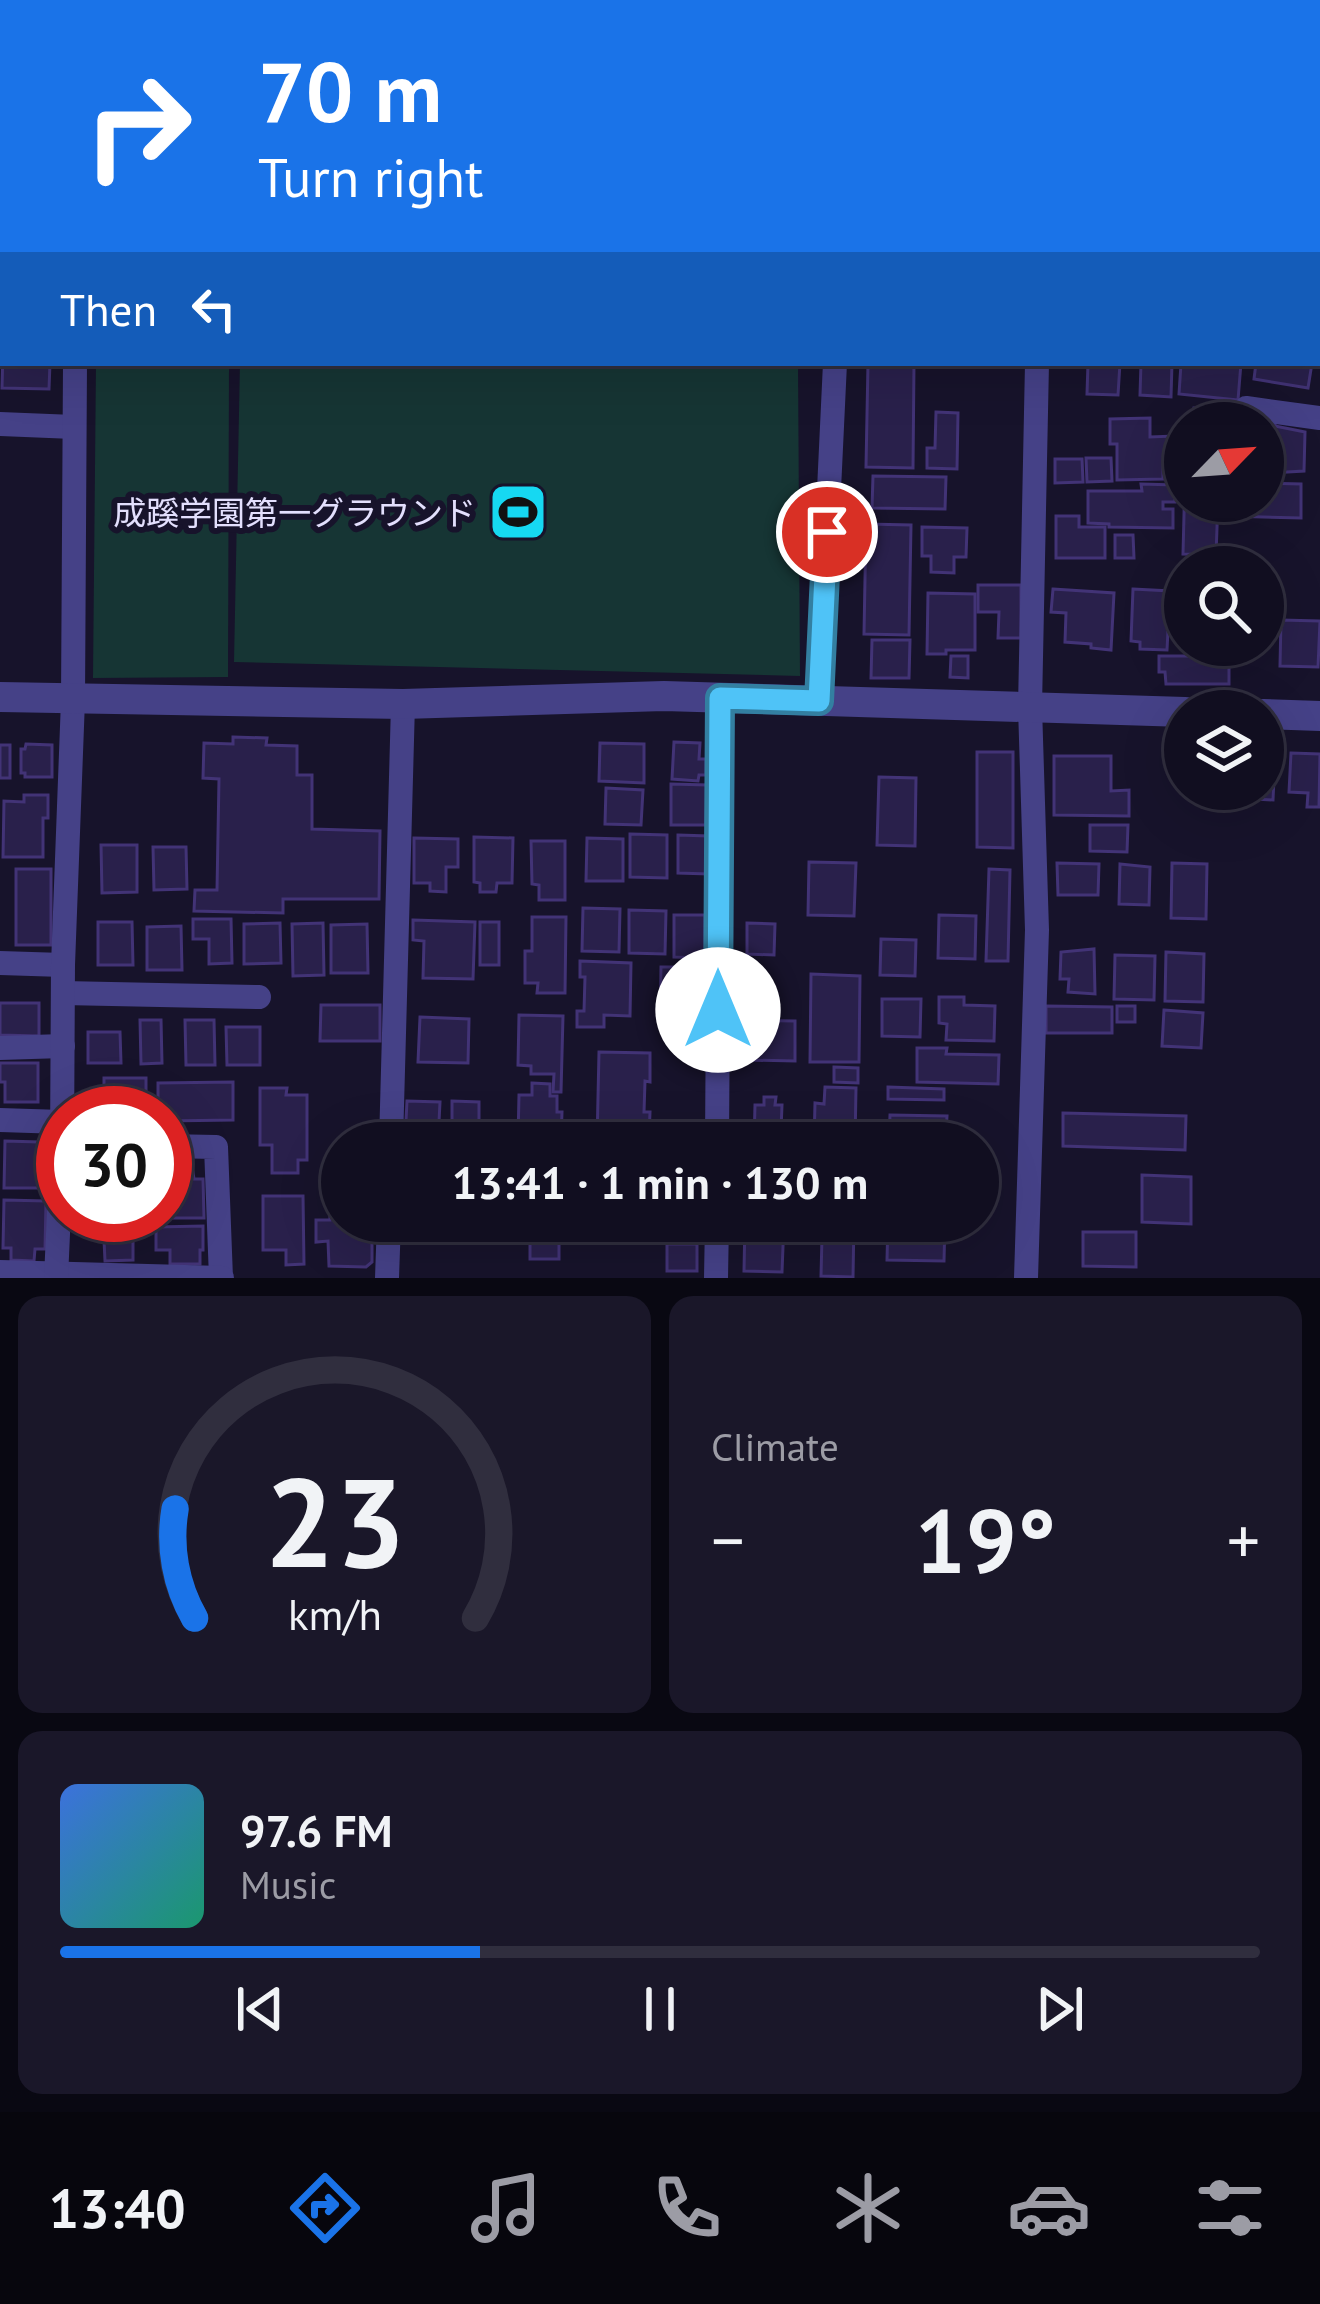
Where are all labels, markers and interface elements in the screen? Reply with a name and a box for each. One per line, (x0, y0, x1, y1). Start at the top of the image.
text: 70 m (258, 36, 442, 145)
icon: right (60, 48, 216, 204)
text: Turn right (258, 142, 483, 212)
icon: left (181, 276, 247, 342)
text: Then (60, 280, 157, 338)
north arrow (1164, 402, 1284, 522)
map controls (1164, 402, 1284, 810)
sports icon: 成蹊学園第一グラウンド (487, 481, 549, 543)
pin (776, 481, 878, 583)
place label: 成蹊学園第一グラウンド (113, 491, 476, 534)
icon: arrive (794, 499, 860, 565)
button: search (1164, 546, 1284, 666)
button: layers (1164, 690, 1284, 810)
position arrow (655, 947, 781, 1073)
speed limit sign: 30 (36, 1086, 192, 1242)
text: 13:41 · 1 min · 130 m (452, 1153, 868, 1211)
text: Climate (711, 1421, 839, 1472)
text: 23 (264, 1440, 405, 1601)
text: 19° (915, 1481, 1056, 1598)
text: − (711, 1497, 744, 1582)
text: + (1227, 1497, 1260, 1582)
text: km/h (287, 1585, 382, 1641)
text: 97.6 FM (240, 1801, 393, 1859)
text: Music (240, 1859, 336, 1910)
icon: previous (227, 1976, 293, 2042)
icon: pause (627, 1976, 693, 2042)
icon: next (1027, 1976, 1093, 2042)
icon: directions (283, 2166, 367, 2250)
icon: music (464, 2166, 548, 2250)
icon: phone (645, 2166, 729, 2250)
icon: climate (826, 2166, 910, 2250)
icon: car (1007, 2166, 1091, 2250)
icon: filters (1188, 2166, 1272, 2250)
text: 13:40 (49, 2173, 186, 2243)

